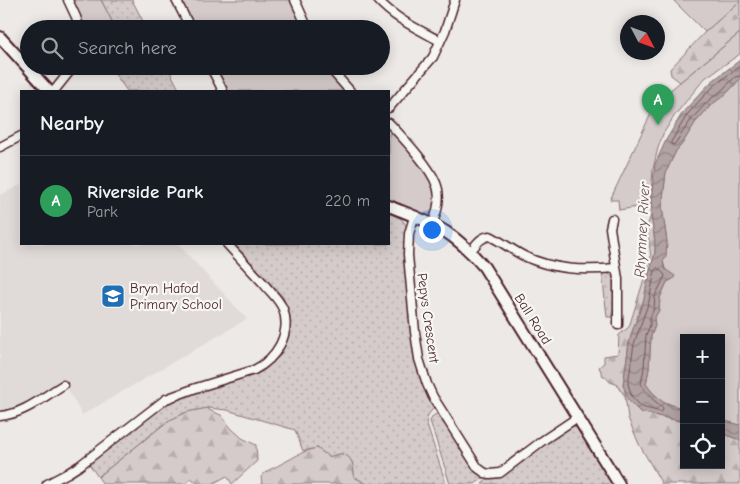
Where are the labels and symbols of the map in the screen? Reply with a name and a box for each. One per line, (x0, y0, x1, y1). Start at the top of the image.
north arrow (620, 15, 665, 60)
pin: A (642, 84, 674, 125)
water label: Rhymney River (631, 181, 654, 278)
your location (419, 217, 445, 243)
street label: Pepys Crescent (413, 272, 443, 365)
place label: Bryn Hafod Primary School (130, 280, 222, 313)
school or university icon: Bryn Hafod Primary School (100, 283, 126, 309)
street label: Ball Road (511, 290, 555, 348)

